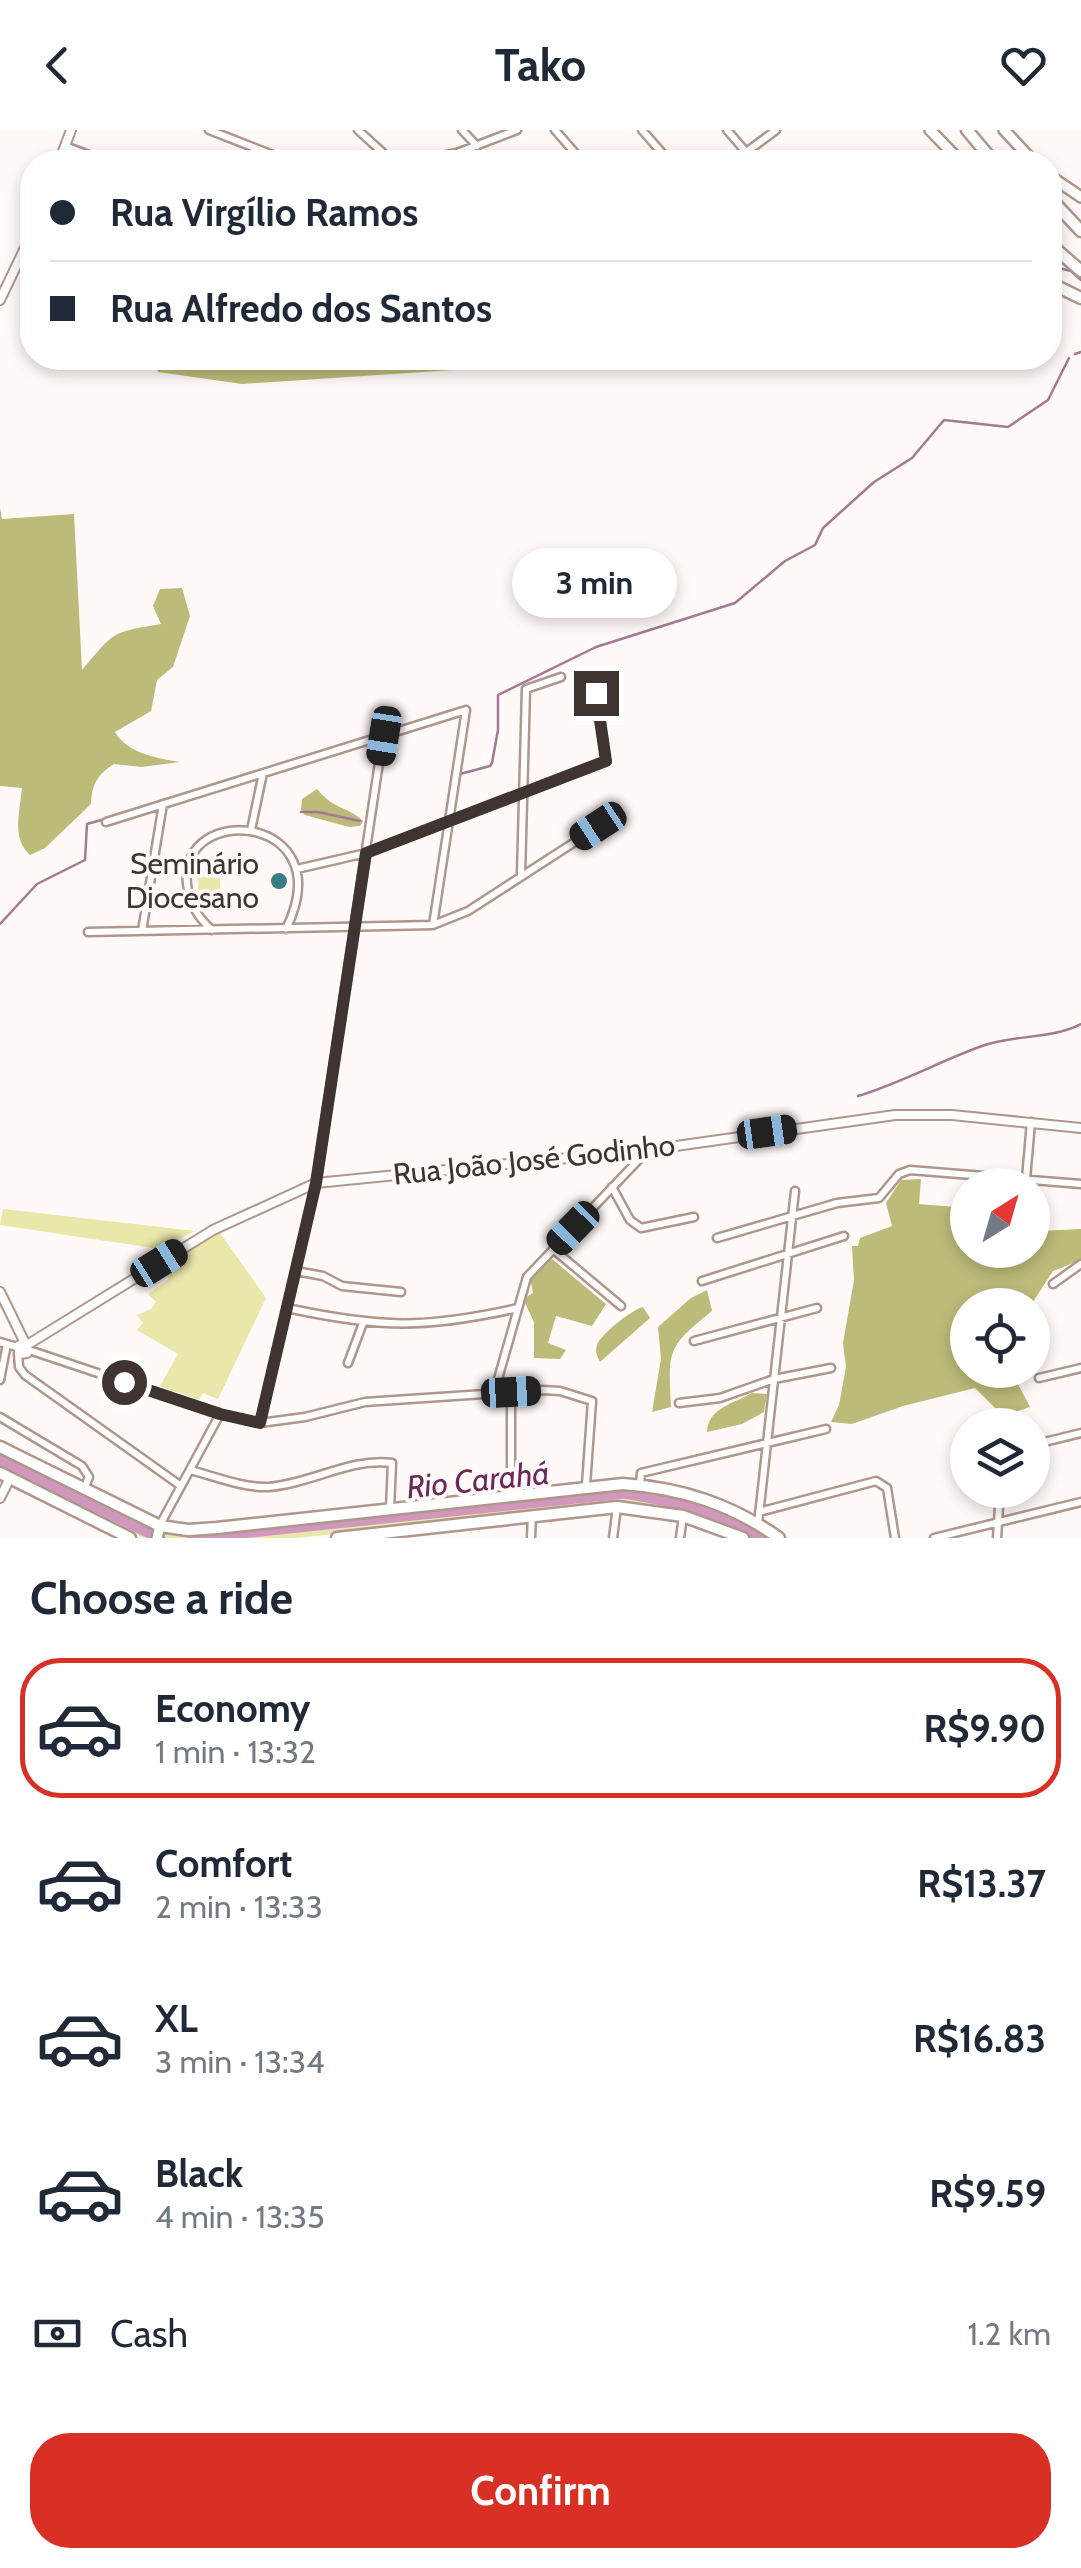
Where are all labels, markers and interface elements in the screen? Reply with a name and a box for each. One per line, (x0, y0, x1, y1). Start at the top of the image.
icon: back (30, 38, 85, 93)
text: Tako (495, 38, 586, 92)
icon: heart (996, 38, 1051, 93)
text: Rua Virgílio Ramos (110, 189, 418, 236)
text: Rua Alfredo dos Santos (110, 285, 492, 332)
callout: 3 min (514, 548, 678, 618)
text: 3 min (556, 563, 633, 602)
route end (574, 671, 619, 716)
car (364, 704, 404, 768)
car (565, 797, 631, 855)
place label: Seminário Diocesano (126, 845, 259, 916)
marker: Seminário Diocesano (268, 870, 290, 892)
car (735, 1113, 799, 1151)
street label: Rua João José Godinho (391, 1126, 677, 1193)
north arrow (950, 1168, 1050, 1268)
map controls (950, 1168, 1050, 1508)
car (541, 1196, 605, 1260)
car (126, 1234, 192, 1292)
button: locate (950, 1288, 1050, 1388)
route start (102, 1360, 147, 1405)
car (480, 1375, 542, 1409)
button: layers (950, 1408, 1050, 1508)
water label: Rio Carahá (405, 1453, 551, 1506)
text: Choose a ride (30, 1571, 293, 1625)
icon: car (35, 1683, 125, 1773)
text: Economy (155, 1685, 310, 1732)
text: R$9.90 (923, 1705, 1046, 1752)
text: 1 min · 13:32 (155, 1732, 316, 1771)
icon: car (35, 1838, 125, 1928)
text: Comfort (155, 1840, 292, 1887)
text: R$13.37 (917, 1860, 1046, 1907)
text: 2 min · 13:33 (155, 1887, 323, 1926)
icon: car (35, 1993, 125, 2083)
text: XL (155, 1995, 198, 2042)
text: R$16.83 (913, 2015, 1046, 2062)
text: 3 min · 13:34 (155, 2042, 324, 2081)
icon: car (35, 2148, 125, 2238)
text: Black (155, 2150, 243, 2197)
text: R$9.59 (929, 2170, 1046, 2217)
text: 4 min · 13:35 (155, 2197, 324, 2236)
icon: cash (30, 2306, 85, 2361)
text: Cash (110, 2310, 188, 2357)
text: 1.2 km (968, 2314, 1051, 2353)
button: Confirm (30, 2433, 1051, 2548)

